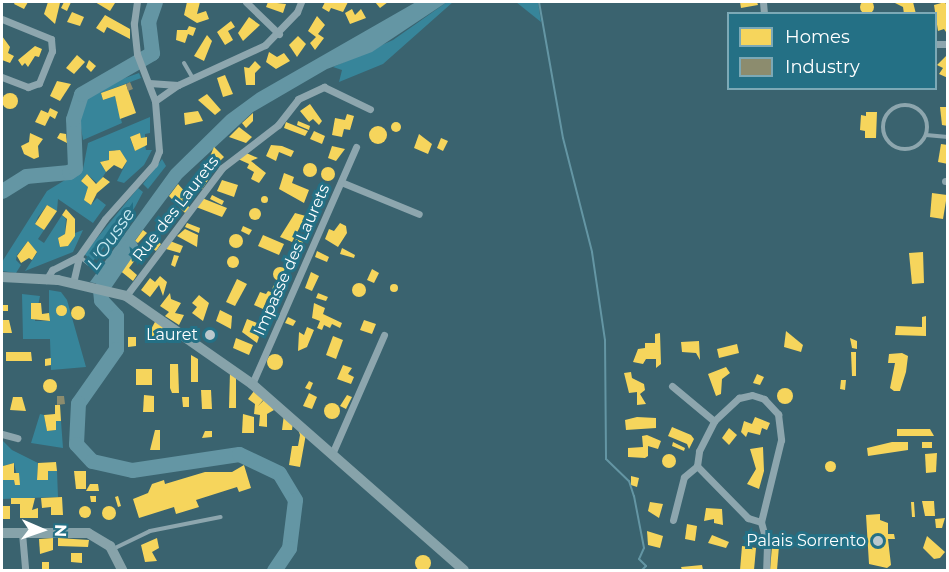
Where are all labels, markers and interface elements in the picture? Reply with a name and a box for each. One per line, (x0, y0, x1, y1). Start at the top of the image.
legend (727, 12, 937, 90)
text: Homes (785, 26, 850, 48)
text: Industry (785, 56, 860, 78)
street label: Rue des Laurets (129, 152, 223, 266)
street label: Impasse des Laurets (250, 181, 334, 339)
water label: L'Ousse (83, 204, 139, 274)
place label: Lauret (146, 325, 198, 345)
marker: Lauret (203, 328, 217, 342)
north arrow (12, 500, 72, 560)
text: N (51, 524, 70, 537)
place label: Palais Sorrento (746, 531, 866, 551)
marker: Palais Sorrento (871, 534, 885, 548)

